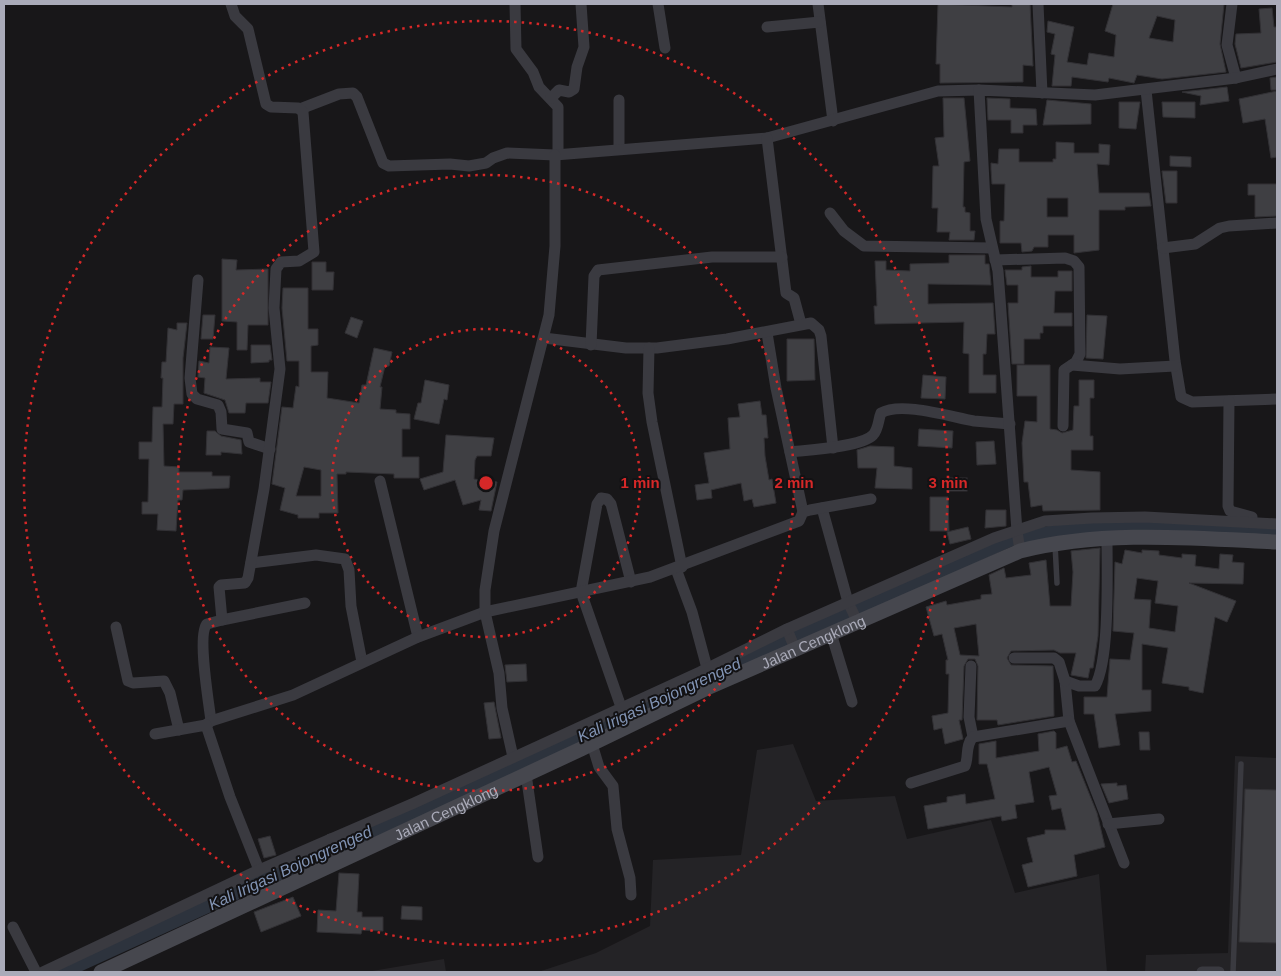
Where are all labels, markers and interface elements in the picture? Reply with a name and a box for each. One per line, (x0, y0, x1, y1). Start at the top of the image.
centre of rings (477, 474, 495, 492)
text: 1 min (620, 474, 660, 491)
text: 2 min (774, 474, 814, 491)
text: 3 min (928, 474, 968, 491)
street label: Jalan Cengklong (758, 611, 868, 672)
water label: Kali Irigasi Bojongrenged (575, 654, 744, 745)
street label: Jalan Cengklong (391, 781, 500, 843)
water label: Kali Irigasi Bojongrenged (206, 822, 375, 913)

